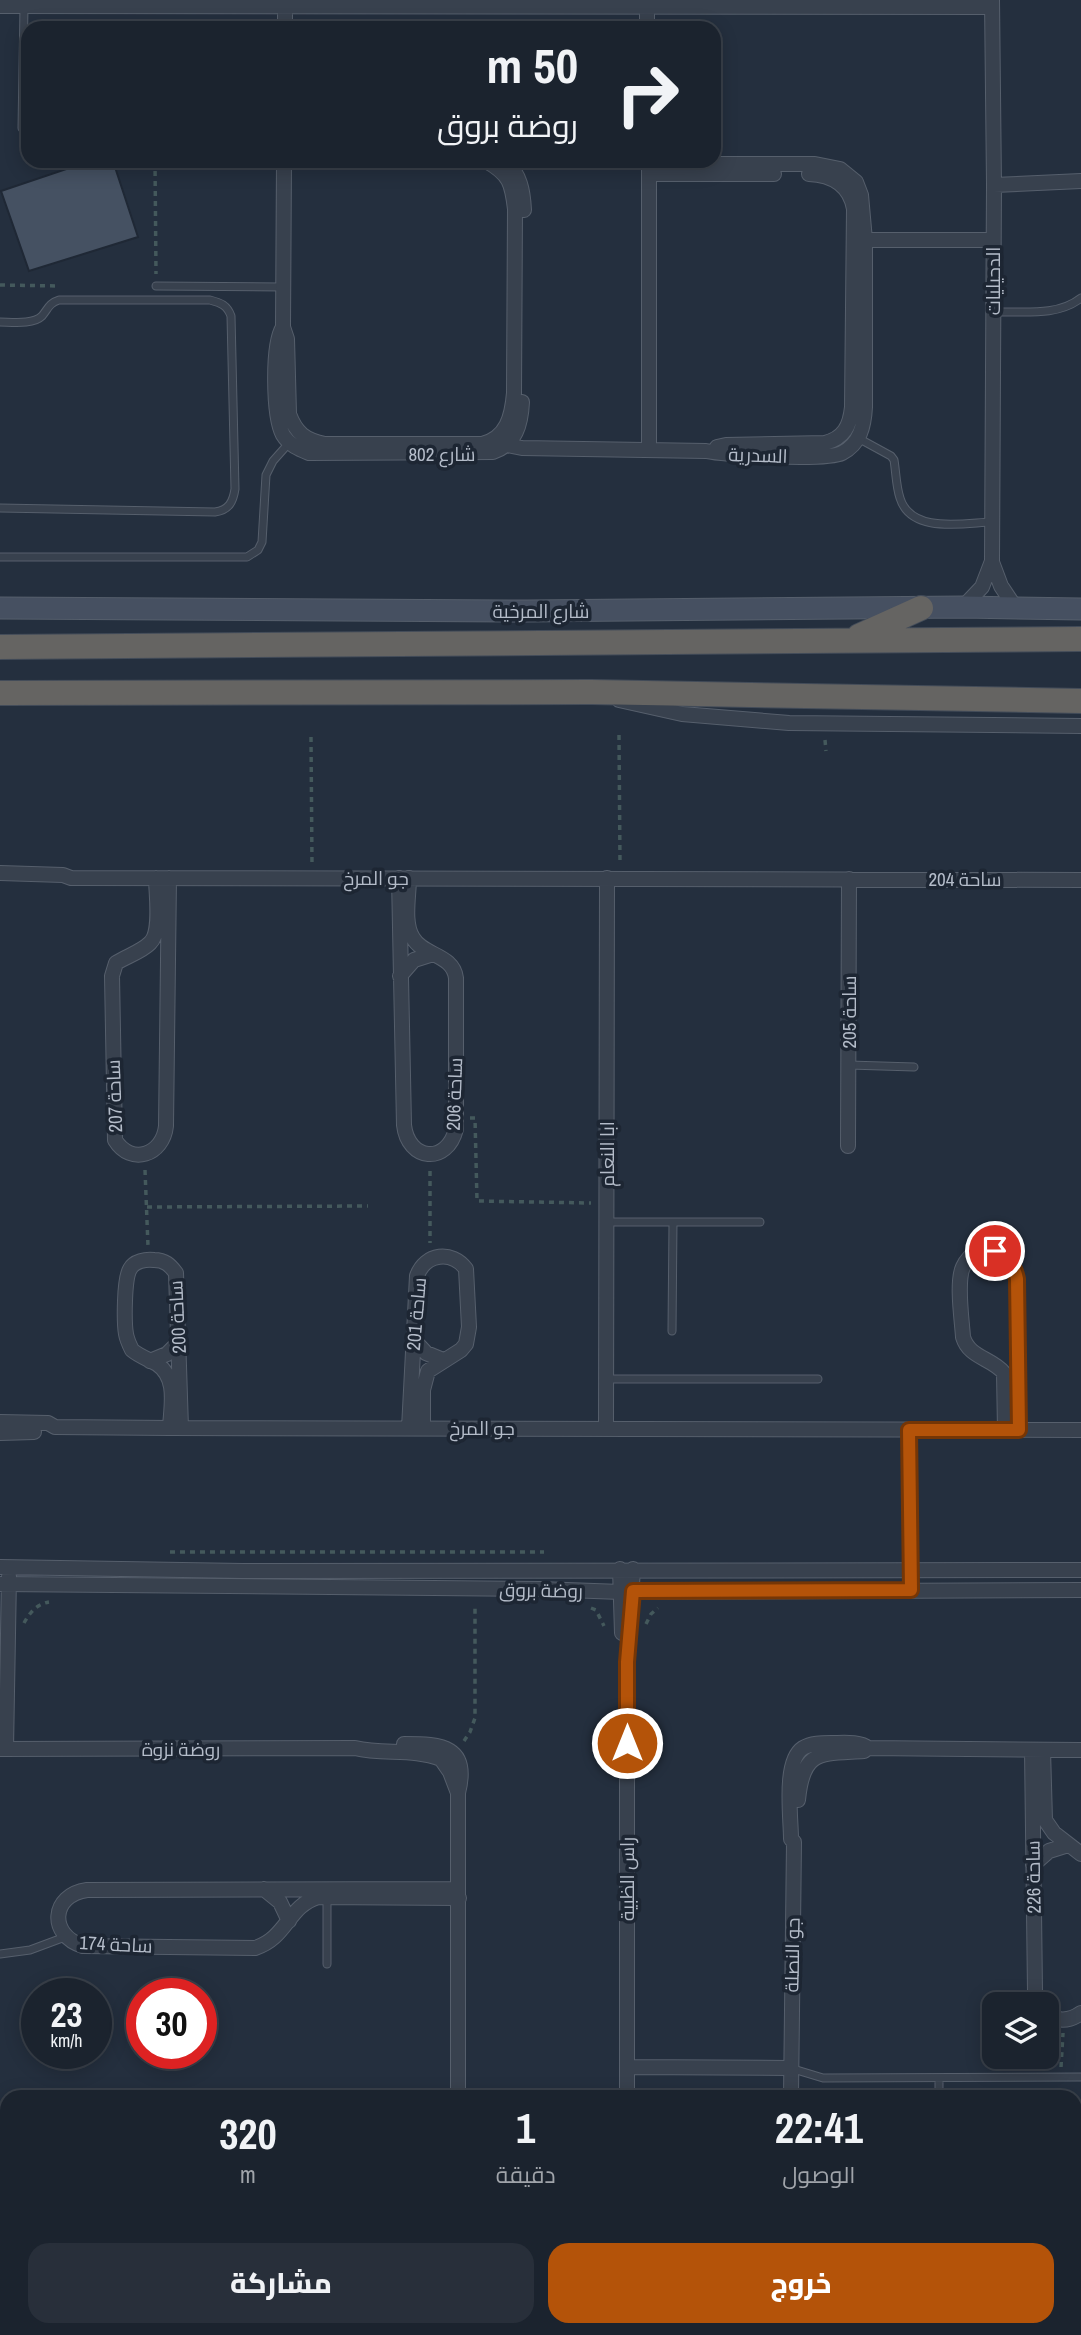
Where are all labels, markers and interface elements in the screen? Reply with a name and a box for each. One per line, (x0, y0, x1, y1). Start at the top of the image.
text: 50 m (486, 32, 578, 98)
icon: right (602, 49, 693, 140)
text: روضة بروق (437, 104, 578, 147)
street label: الدحيليات (980, 247, 1006, 315)
street label: شارع 802 (408, 441, 476, 468)
street label: السدرية (728, 441, 788, 469)
street label: شارع المرخية (492, 598, 590, 625)
street label: جو المرخ (343, 865, 409, 892)
street label: ساحة 204 (928, 866, 1002, 892)
street label: ساحة 205 (836, 975, 862, 1049)
street label: ساحة 206 (440, 1057, 468, 1131)
street label: ساحة 207 (100, 1059, 128, 1133)
street label: ابا النعام (594, 1121, 621, 1187)
pin (965, 1221, 1025, 1281)
icon: arrive (976, 1232, 1014, 1270)
street label: ساحة 201 (400, 1276, 432, 1352)
street label: ساحة 200 (162, 1280, 192, 1354)
street label: جو المرخ (449, 1415, 515, 1442)
street label: روضة بروق (499, 1576, 583, 1604)
position arrow (590, 1706, 664, 1780)
street label: روضة نزوة (142, 1736, 220, 1762)
street label: راس الظبية (614, 1837, 640, 1921)
street label: ساحة 226 (1019, 1840, 1047, 1914)
street label: جو النصلة (778, 1917, 806, 1993)
street label: ساحة 174 (79, 1929, 153, 1959)
speed limit sign: 30 (126, 1978, 217, 2069)
text: 23 (51, 1991, 82, 2038)
map controls (982, 1992, 1059, 2069)
button: layers (982, 1992, 1059, 2069)
text: km/h (51, 2028, 83, 2053)
text: 1 (516, 2100, 535, 2156)
text: 22:41 (775, 2100, 863, 2156)
text: 320 (219, 2106, 277, 2162)
text: m (240, 2159, 256, 2190)
text: دقيقة (496, 2159, 556, 2190)
text: الوصول (782, 2159, 855, 2190)
button: مشاركة (28, 2243, 534, 2323)
button: خروج (548, 2243, 1054, 2323)

